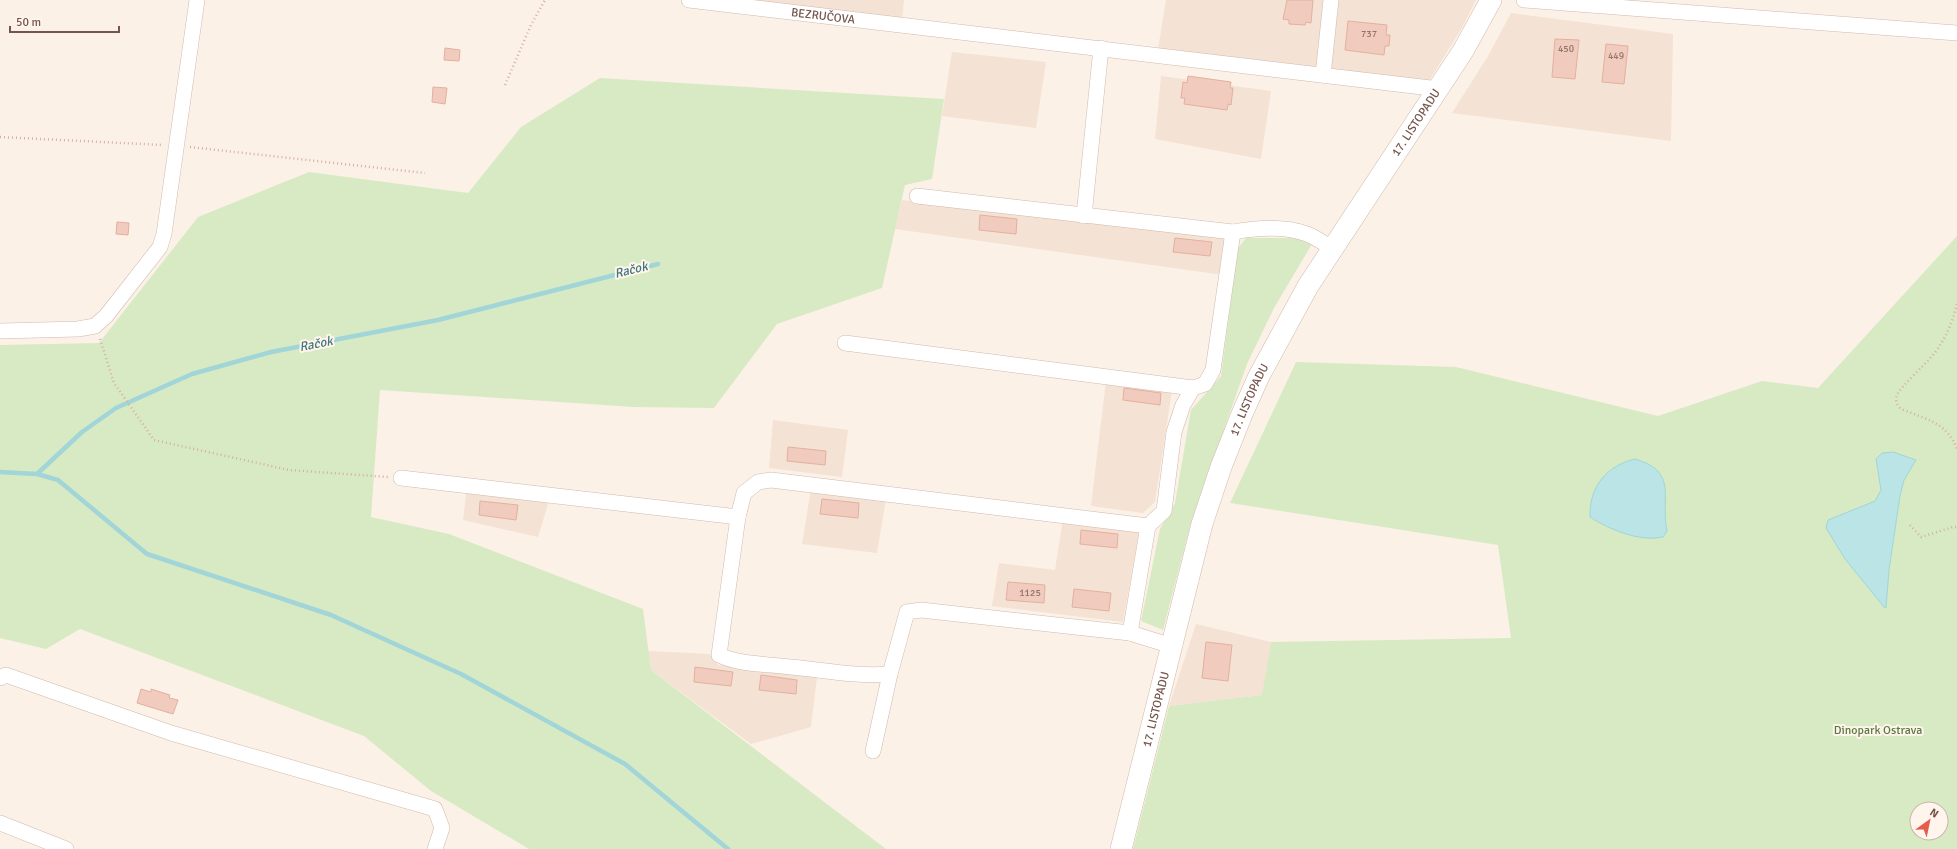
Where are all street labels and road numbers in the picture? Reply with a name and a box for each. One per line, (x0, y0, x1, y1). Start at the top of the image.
street label: BEZRUČOVA (790, 5, 857, 27)
street label: 17. LISTOPADU (1388, 86, 1443, 159)
street label: 17. LISTOPADU (1227, 361, 1272, 438)
street label: 17. LISTOPADU (1139, 670, 1172, 749)

